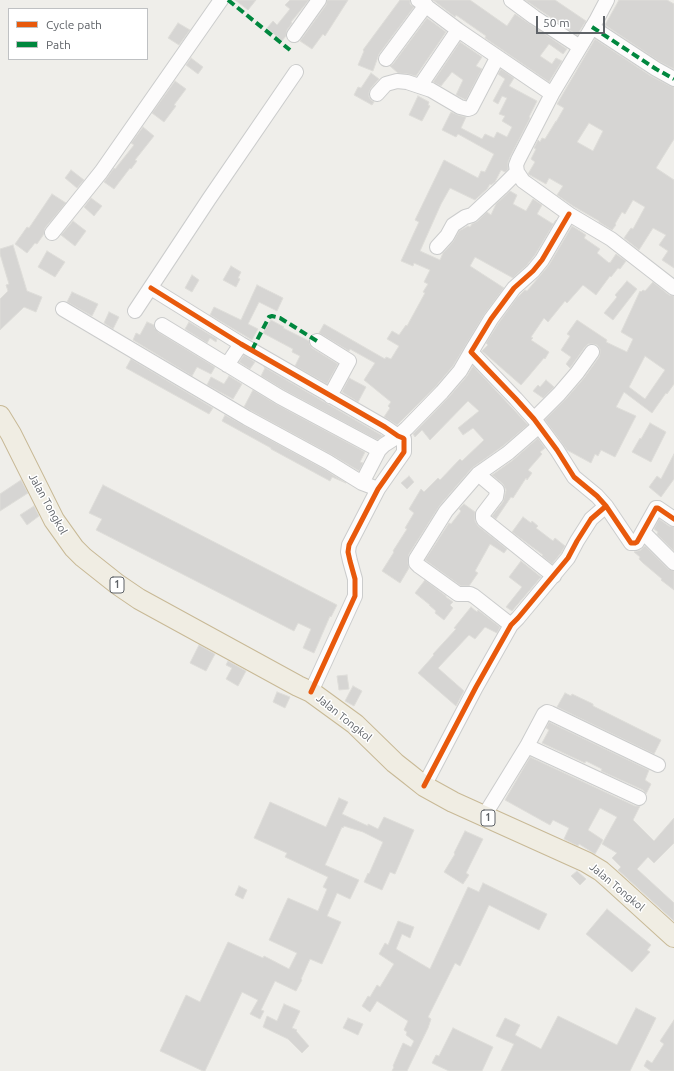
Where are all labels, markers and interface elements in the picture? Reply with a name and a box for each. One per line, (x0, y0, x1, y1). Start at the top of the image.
legend (8, 8, 148, 60)
scale bar (538, 8, 607, 34)
text: 50 m (543, 16, 570, 29)
text: Cycle path (46, 18, 102, 31)
text: Path (46, 38, 71, 51)
street label: Jalan Tongkol (26, 471, 70, 537)
road number: 1 (110, 577, 124, 593)
street label: Jalan Tongkol (314, 692, 374, 744)
road number: 1 (481, 810, 495, 826)
street label: Jalan Tongkol (587, 860, 647, 914)

